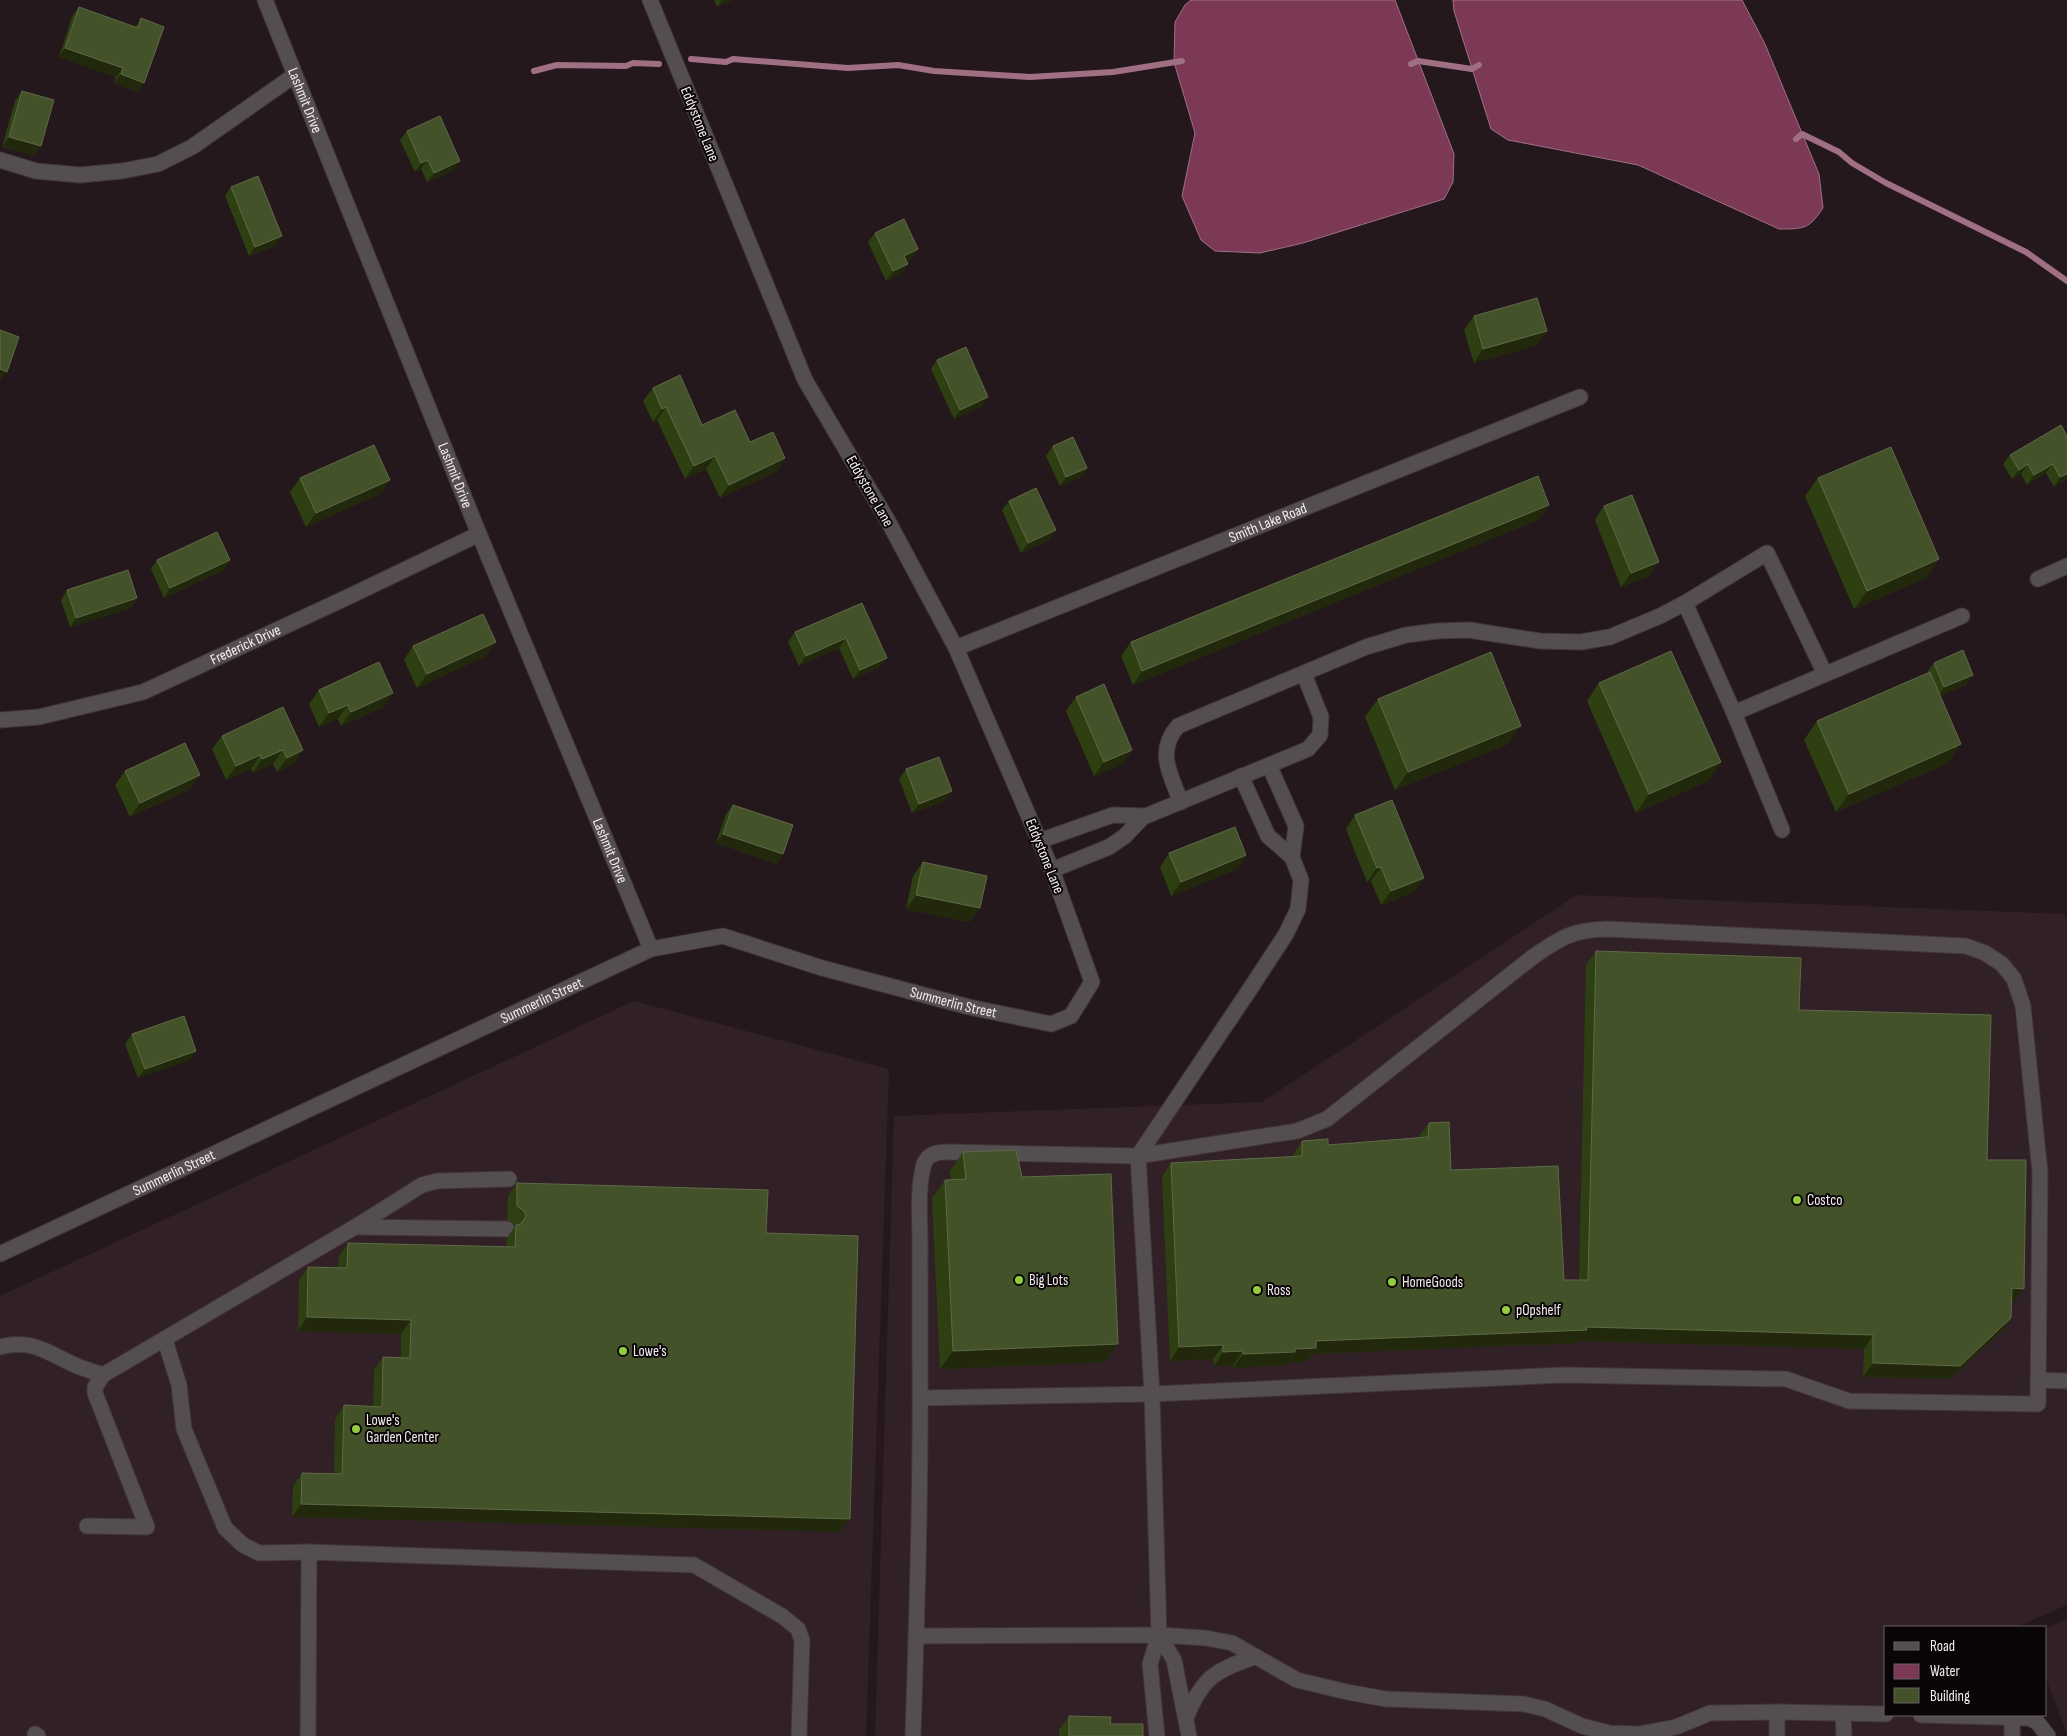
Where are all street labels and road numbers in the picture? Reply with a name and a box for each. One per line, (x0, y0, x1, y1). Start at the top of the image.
street label: Lashmit Drive (283, 65, 326, 136)
street label: Eddystone Lane (676, 84, 723, 164)
street label: Lashmit Drive (433, 440, 477, 511)
street label: Eddystone Lane (842, 452, 898, 530)
street label: Smith Lake Road (1226, 499, 1310, 547)
street label: Frederick Drive (207, 620, 284, 669)
street label: Lashmit Drive (588, 815, 632, 886)
street label: Eddystone Lane (1021, 816, 1068, 896)
street label: Summerlin Street (498, 973, 586, 1028)
street label: Summerlin Street (908, 983, 999, 1023)
street label: Summerlin Street (130, 1145, 219, 1200)

